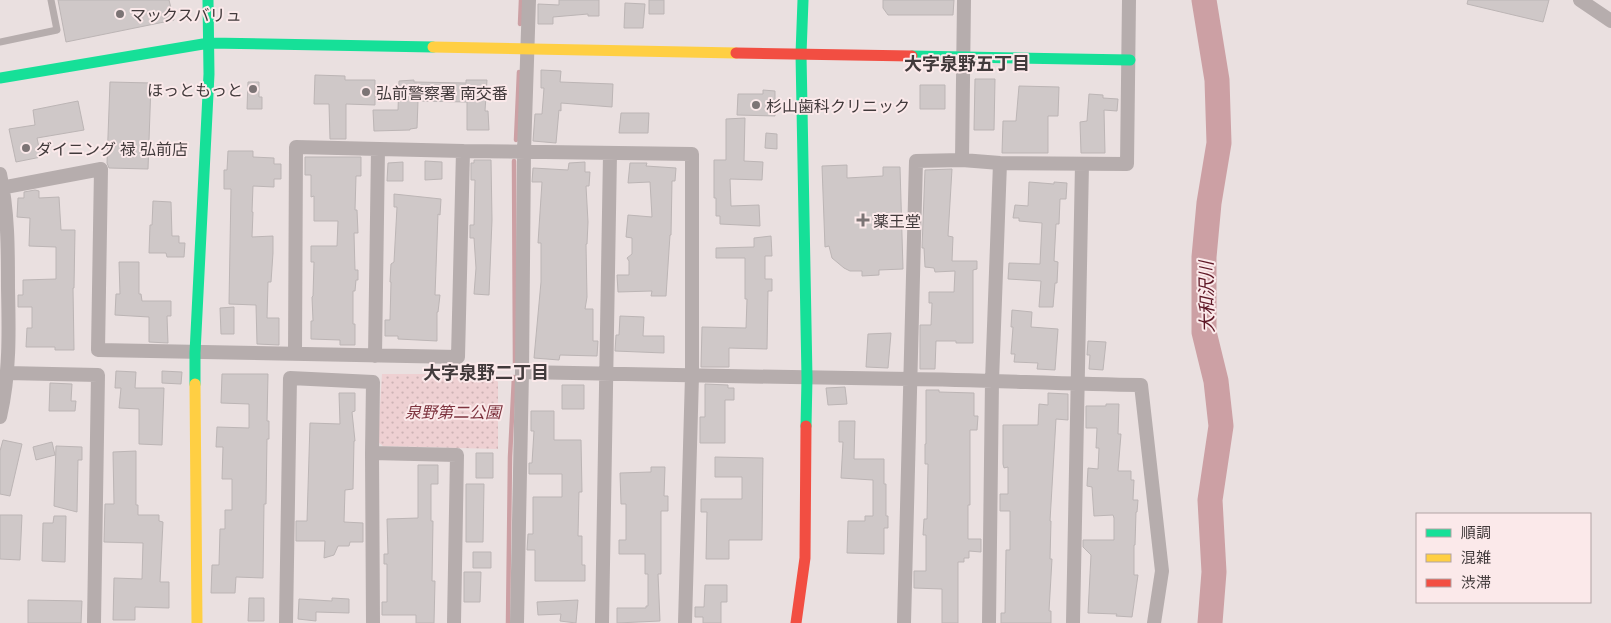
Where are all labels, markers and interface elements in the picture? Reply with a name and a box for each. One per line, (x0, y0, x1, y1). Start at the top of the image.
place label: マックスバリュ (130, 4, 242, 25)
marker: マックスバリュ (114, 8, 126, 20)
district label: 大字泉野五丁目 (904, 51, 1030, 75)
place label: ほっともっと (147, 79, 243, 100)
place label: 弘前警察署 南交番 (376, 82, 508, 103)
marker: ほっともっと (247, 83, 259, 95)
marker: 弘前警察署 南交番 (360, 86, 372, 98)
place label: 杉山歯科クリニック (766, 95, 910, 116)
marker: 杉山歯科クリニック (750, 99, 762, 111)
place label: ダイニング 禄 弘前店 (36, 138, 188, 159)
marker: ダイニング 禄 弘前店 (20, 142, 32, 154)
place label: 薬王堂 (873, 210, 921, 231)
marker: 薬王堂 (857, 214, 869, 226)
water label: 大和沢川 (1193, 259, 1219, 333)
district label: 大字泉野二丁目 (423, 360, 549, 384)
park label: 泉野第二公園 (405, 401, 503, 422)
legend (1416, 513, 1591, 603)
text: 順調 (1461, 522, 1491, 542)
text: 混雑 (1461, 547, 1491, 567)
text: 渋滞 (1461, 572, 1491, 592)

